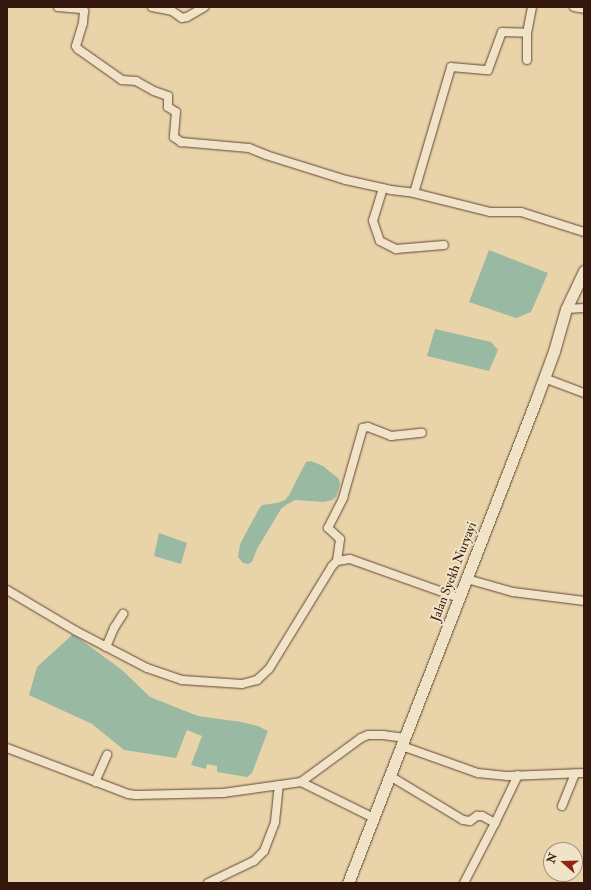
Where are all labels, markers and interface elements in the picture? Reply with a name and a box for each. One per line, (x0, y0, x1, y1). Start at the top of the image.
street label: Jalan Syekh Nuryayi (428, 520, 480, 624)
north arrow (543, 842, 583, 882)
text: N (544, 851, 560, 865)

